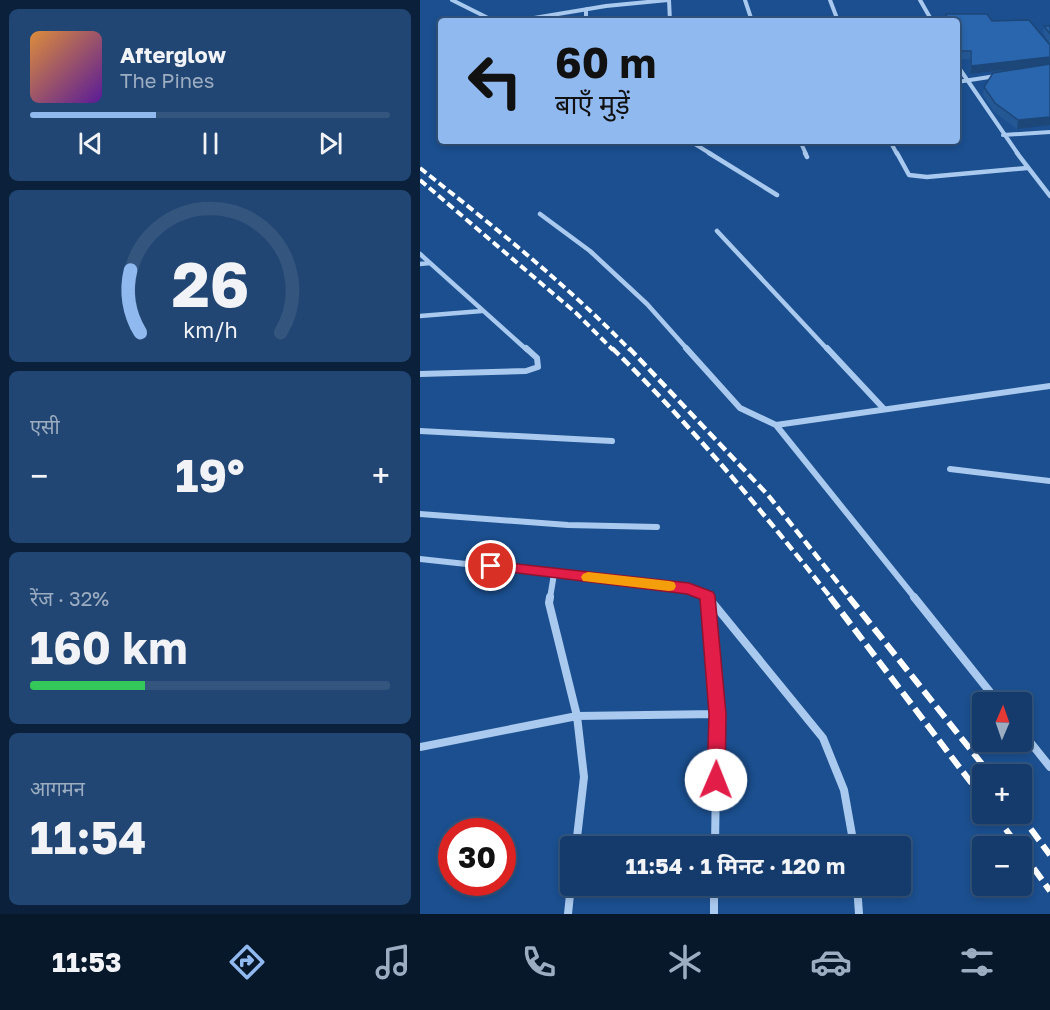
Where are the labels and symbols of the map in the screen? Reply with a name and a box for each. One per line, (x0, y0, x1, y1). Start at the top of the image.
pin (465, 540, 516, 591)
north arrow (972, 692, 1032, 752)
position arrow (684, 748, 748, 812)
speed limit sign: 30 (438, 818, 516, 896)

